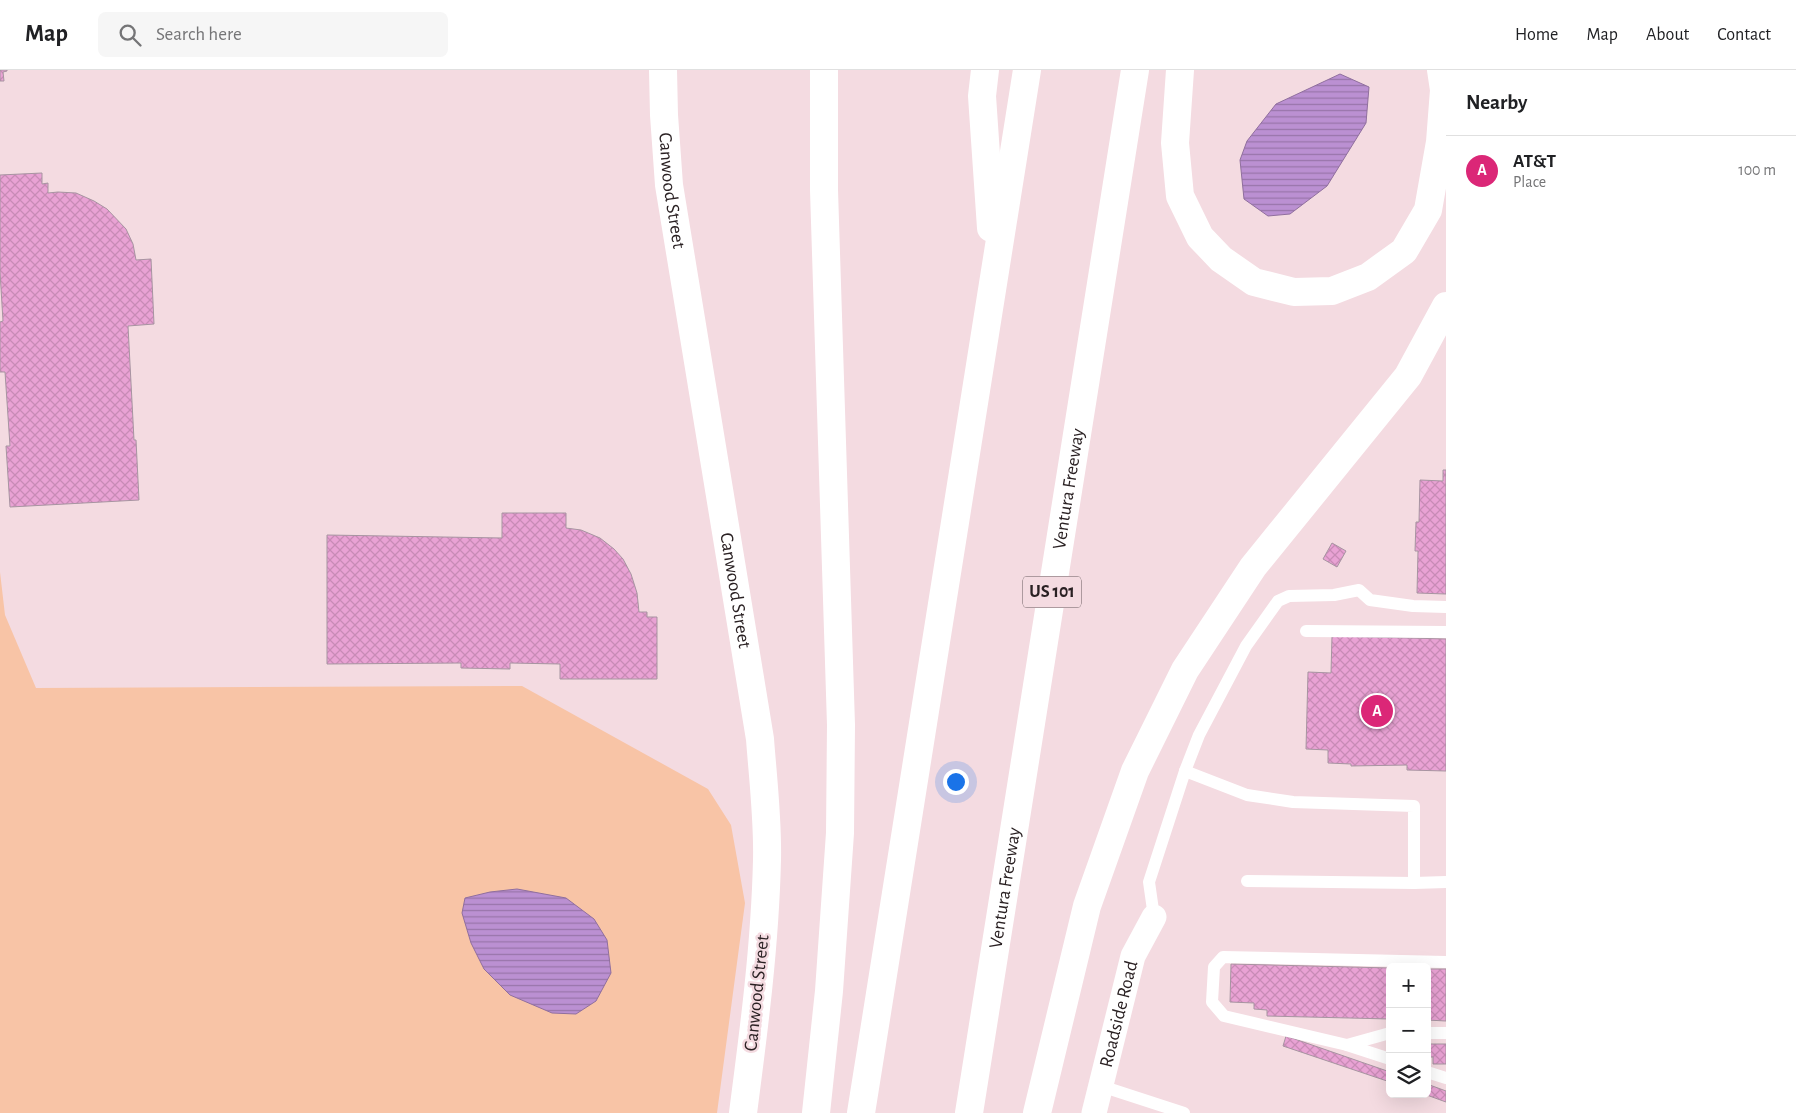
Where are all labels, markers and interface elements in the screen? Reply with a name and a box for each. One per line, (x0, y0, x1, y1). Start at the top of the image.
search box (98, 12, 448, 57)
icon: search (116, 21, 144, 49)
text: Map (25, 22, 68, 46)
text: Search here (156, 25, 242, 44)
text: Home (1515, 26, 1558, 44)
text: Map (1586, 26, 1618, 44)
text: About (1646, 26, 1689, 44)
text: Contact (1717, 26, 1771, 44)
text: Nearby (1466, 92, 1527, 113)
street label: Canwood Street (656, 132, 689, 250)
text: AT&T (1513, 152, 1556, 171)
text: A (1477, 162, 1487, 178)
text: 100 m (1738, 162, 1776, 178)
text: Place (1513, 174, 1546, 190)
street label: Ventura Freeway (1049, 427, 1087, 551)
street label: Canwood Street (717, 531, 754, 650)
road number: US 101 (1023, 577, 1081, 608)
pin: A (1361, 692, 1393, 730)
your location (943, 769, 969, 795)
street label: Ventura Freeway (986, 826, 1024, 950)
street label: Canwood Street (741, 934, 773, 1052)
street label: Roadside Road (1096, 959, 1141, 1069)
map controls (1386, 963, 1431, 1098)
button: + (1386, 963, 1431, 1008)
button: − (1386, 1008, 1431, 1053)
button: layers (1386, 1053, 1431, 1098)

